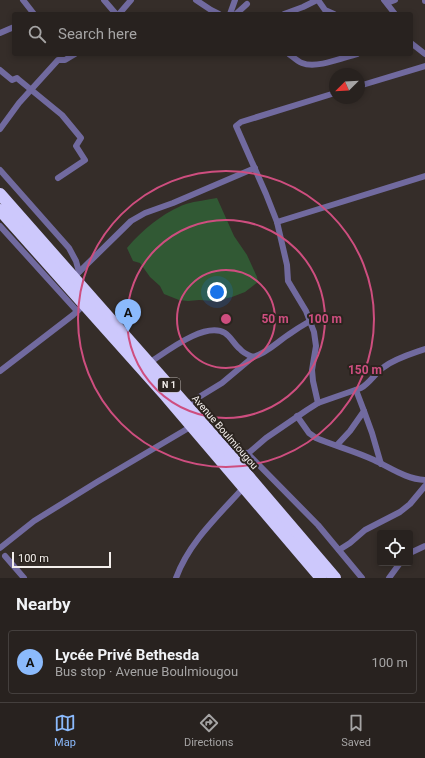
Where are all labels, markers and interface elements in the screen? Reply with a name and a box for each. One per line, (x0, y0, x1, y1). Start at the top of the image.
search box (12, 12, 413, 56)
icon: search (26, 23, 48, 45)
text: Search here (58, 25, 137, 43)
north arrow (329, 68, 365, 104)
your location (207, 282, 227, 302)
pin: A (115, 299, 141, 332)
centre of rings (219, 312, 233, 326)
text: 50 m (261, 312, 289, 326)
text: 100 m (308, 312, 342, 326)
text: 150 m (348, 363, 382, 377)
road number: N 1 (158, 378, 180, 392)
street label: Avenue Boulmiougou (190, 393, 260, 471)
map controls (377, 530, 413, 566)
button: locate (377, 530, 413, 566)
scale bar (12, 550, 111, 569)
text: 100 m (18, 552, 49, 565)
text: Nearby (16, 594, 71, 614)
text: Lycée Privé Bethesda (55, 646, 199, 664)
text: A (26, 655, 34, 670)
text: 100 m (371, 655, 408, 670)
text: Bus stop · Avenue Boulmiougou (55, 664, 238, 679)
tab: Map (54, 712, 76, 749)
tab: Directions (184, 712, 233, 749)
tab: Saved (341, 712, 371, 749)

